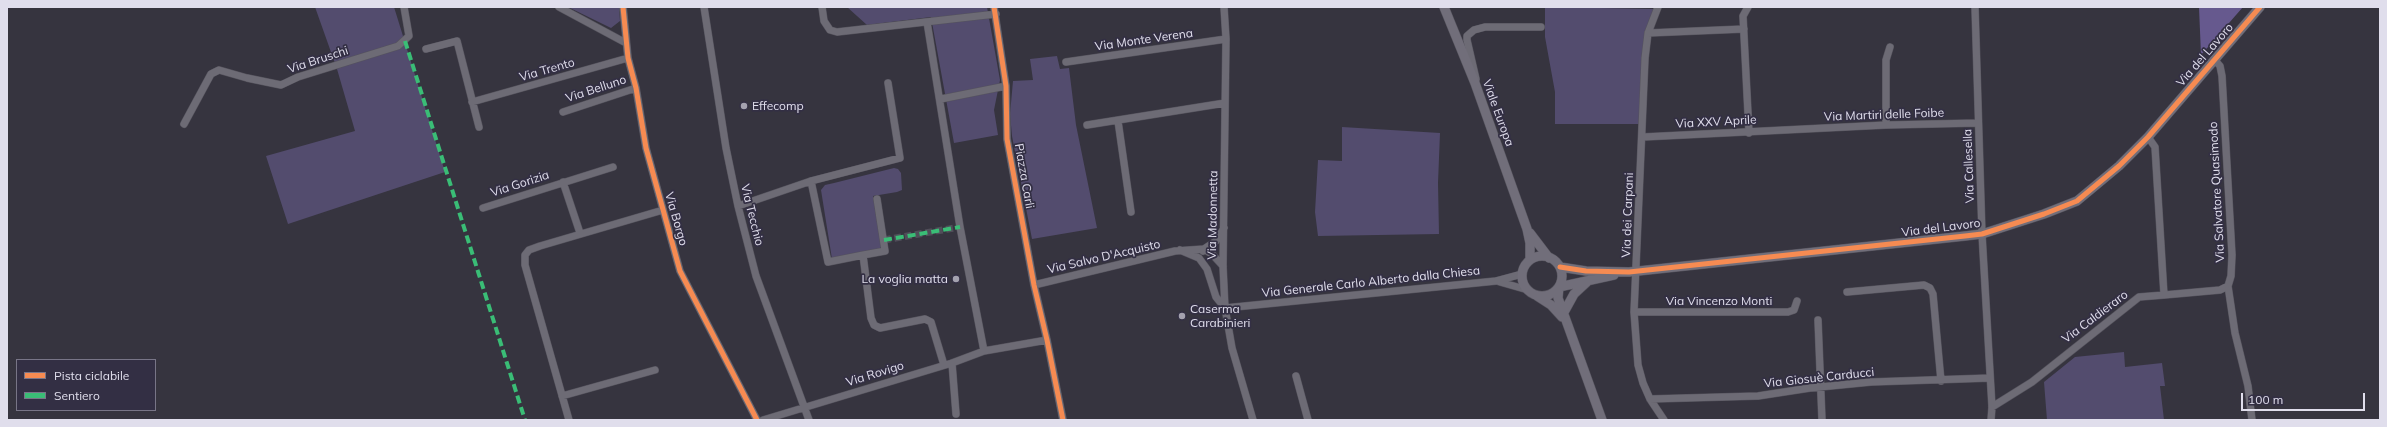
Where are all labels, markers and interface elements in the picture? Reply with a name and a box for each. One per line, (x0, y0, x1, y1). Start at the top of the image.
street label: Via del Lavoro (2174, 20, 2236, 90)
street label: Via Monte Verena (1094, 26, 1194, 54)
street label: Via Bruschi (286, 43, 350, 77)
street label: Via Trento (518, 55, 576, 85)
street label: Via Belluno (564, 72, 628, 106)
street label: Viale Europa (1479, 77, 1517, 149)
place label: Effecomp (752, 99, 804, 113)
marker: Effecomp (739, 101, 749, 111)
street label: Via Martiri delle Foibe (1824, 106, 1944, 124)
street label: Via XXV Aprile (1675, 113, 1757, 131)
street label: Via Salvatore Quasimodo (2206, 121, 2228, 263)
street label: Via Callesella (1961, 129, 1977, 203)
street label: Piazza Carli (1011, 142, 1037, 210)
street label: Via Gorizia (489, 168, 551, 200)
street label: Via Madonnetta (1205, 170, 1221, 260)
street label: Via dei Carpani (1619, 172, 1637, 258)
street label: Via Tecchio (737, 183, 767, 247)
street label: Via Borgo (662, 191, 690, 247)
street label: Via del Lavoro (1901, 216, 1981, 240)
street label: Via Salvo D'Acquisto (1046, 237, 1162, 277)
street label: Via Generale Carlo Alberto dalla Chiesa (1261, 263, 1481, 301)
place label: La voglia matta (862, 272, 948, 286)
marker: La voglia matta (951, 274, 961, 284)
street label: Via Caldieraro (2059, 288, 2131, 346)
street label: Via Vincenzo Monti (1666, 294, 1772, 308)
place label: Caserma Carabinieri (1190, 302, 1250, 330)
marker: Caserma Carabinieri (1177, 311, 1187, 321)
street label: Via Rovigo (844, 358, 906, 390)
legend (16, 359, 156, 411)
street label: Via Giosuè Carducci (1763, 365, 1875, 391)
text: Pista ciclabile (54, 368, 129, 383)
scale bar (2243, 385, 2367, 411)
text: Sentiero (54, 388, 100, 403)
text: 100 m (2248, 392, 2283, 407)

